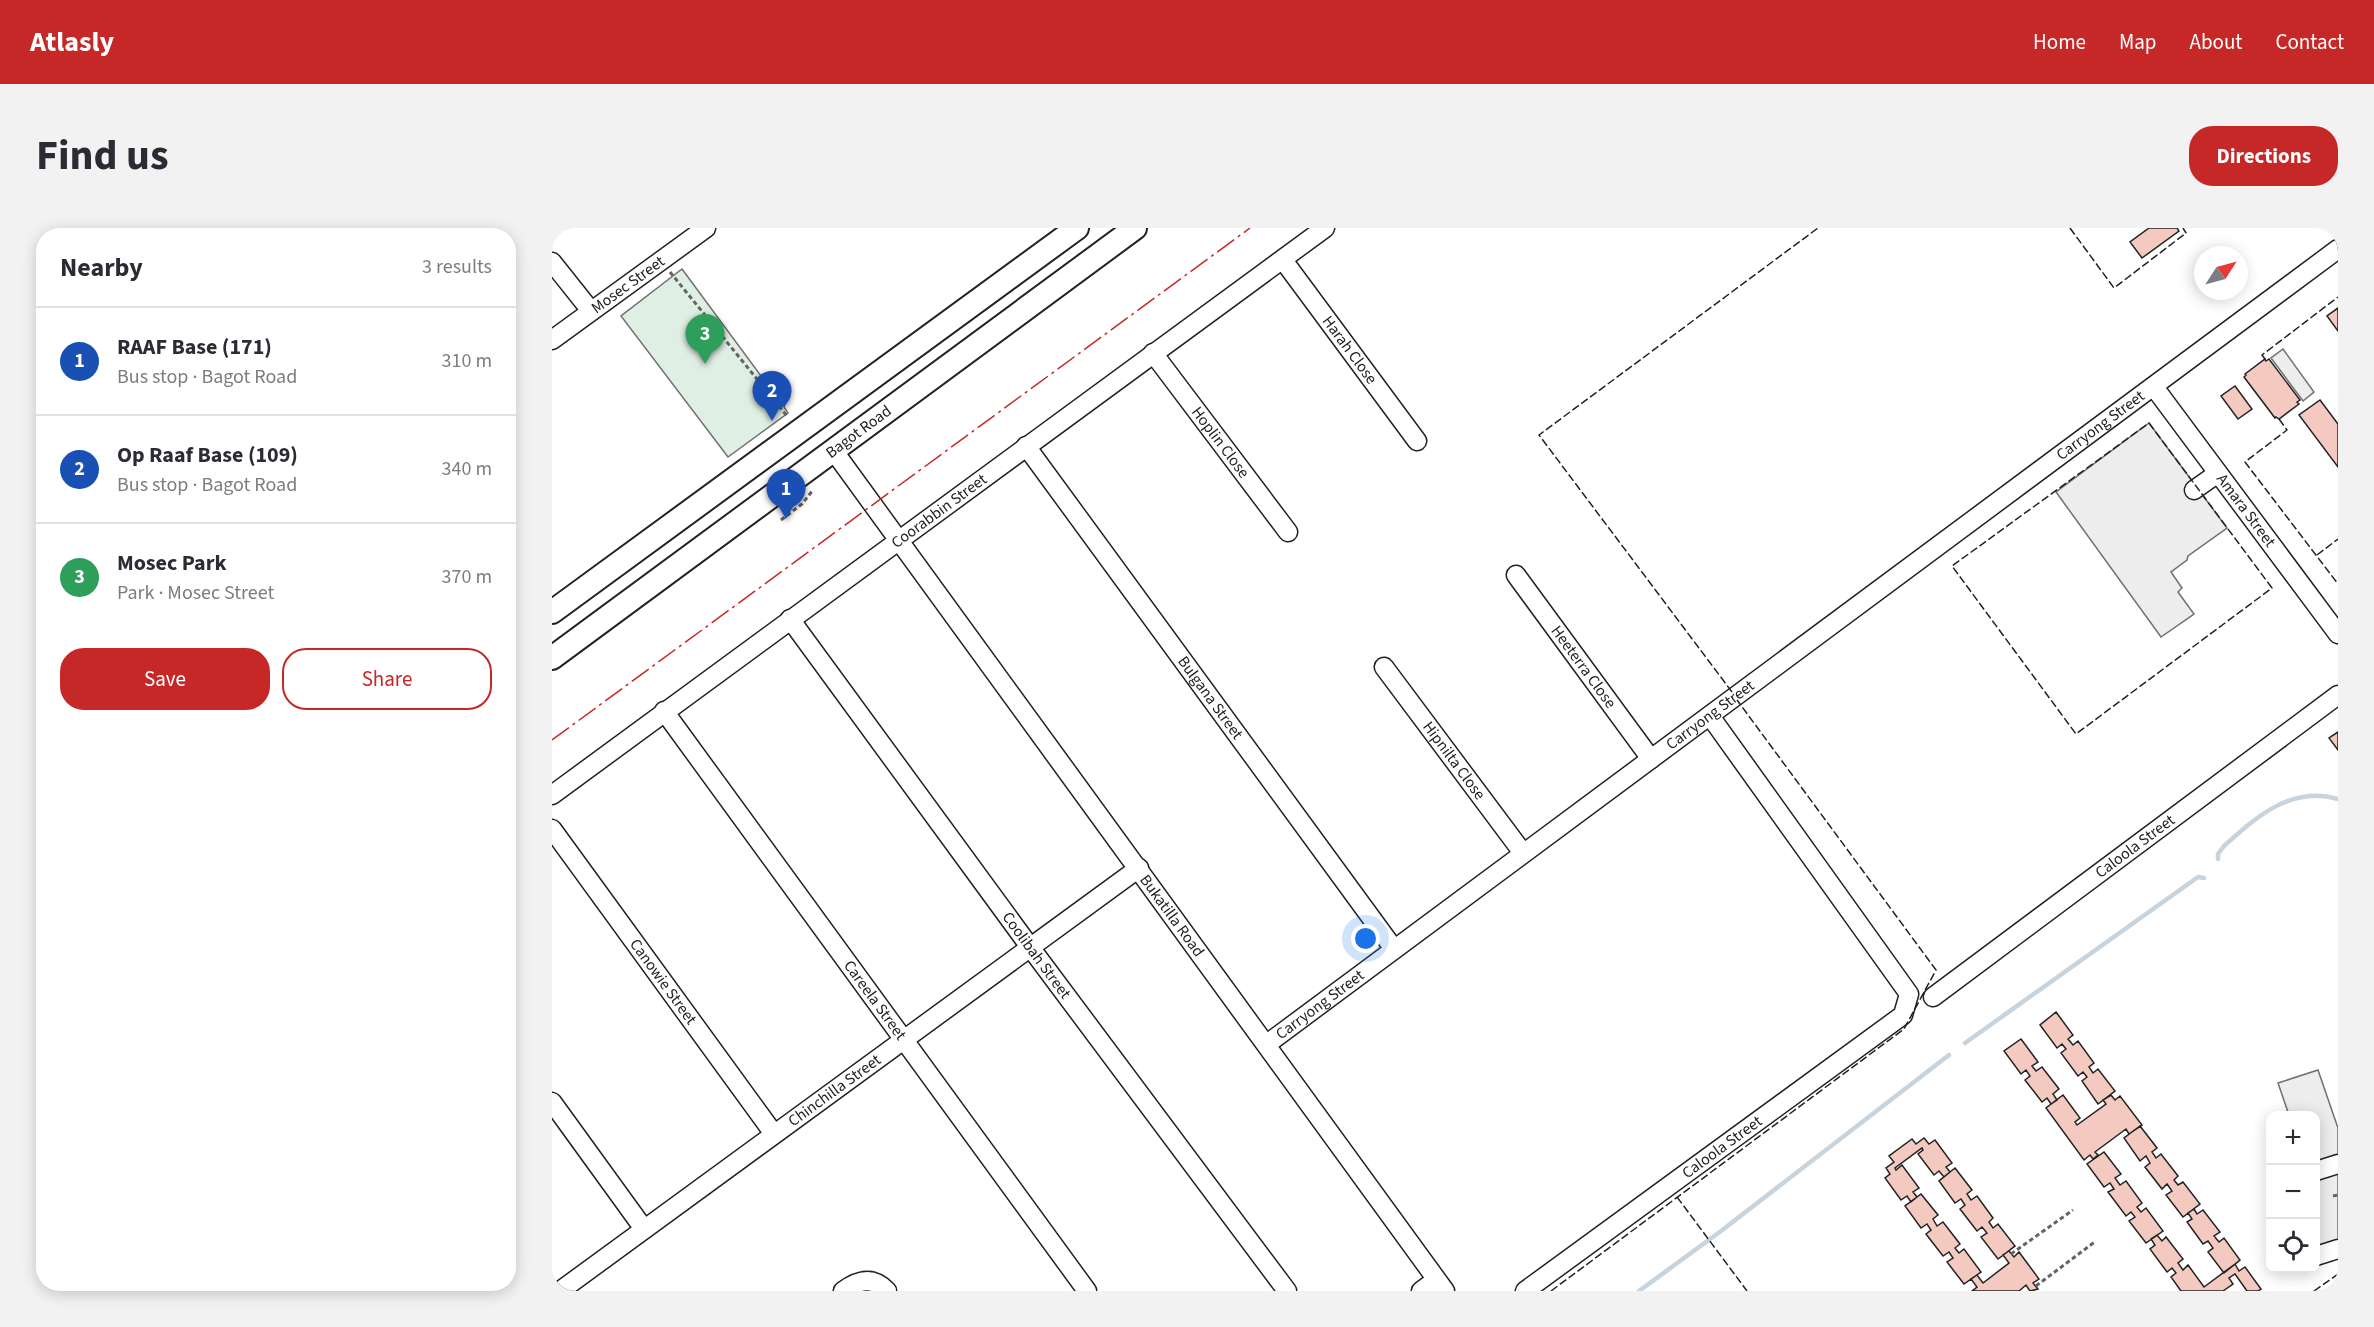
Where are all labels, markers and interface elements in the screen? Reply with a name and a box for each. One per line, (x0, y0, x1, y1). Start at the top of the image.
text: Atlasly (30, 22, 114, 62)
text: Home (2033, 27, 2086, 57)
text: Map (2119, 27, 2157, 57)
text: About (2190, 27, 2242, 57)
text: Contact (2275, 27, 2344, 57)
text: Find us (36, 126, 169, 186)
button: Directions (2189, 126, 2338, 186)
north arrow (2194, 246, 2248, 300)
text: Nearby (60, 249, 143, 286)
street label: Mosec Street (587, 250, 670, 319)
text: 3 results (422, 253, 492, 281)
street label: Harah Close (1317, 311, 1382, 389)
pin: 3 (686, 314, 724, 364)
text: RAAF Base (171) (117, 331, 272, 363)
text: 1 (74, 347, 85, 375)
text: 310 m (442, 347, 492, 375)
text: Bus stop · Bagot Road (117, 363, 297, 391)
pin: 2 (752, 372, 792, 421)
street label: Carryong Street (2052, 385, 2150, 465)
street label: Bagot Road (821, 400, 896, 463)
street label: Hoplin Close (1186, 402, 1255, 483)
text: Op Raaf Base (109) (117, 439, 298, 471)
text: 2 (74, 455, 85, 483)
text: 340 m (442, 455, 492, 483)
street label: Coorabbin Street (887, 468, 992, 554)
street label: Amara Street (2211, 469, 2281, 552)
pin: 1 (766, 470, 806, 519)
text: Bus stop · Bagot Road (117, 471, 297, 499)
text: Mosec Park (117, 547, 226, 579)
text: 3 (74, 563, 85, 591)
text: 370 m (442, 563, 492, 591)
text: Park · Mosec Street (117, 579, 274, 607)
street label: Heeterra Close (1546, 621, 1621, 713)
button: Save (60, 648, 270, 710)
button: Share (282, 648, 492, 710)
street label: Bulgana Street (1172, 652, 1248, 744)
street label: Carryong Street (1662, 675, 1759, 755)
street label: Hipnilta Close (1417, 717, 1491, 805)
street label: Caloola Street (2091, 809, 2180, 883)
street label: Bukatilla Road (1134, 870, 1209, 961)
street label: Coolibah Street (997, 907, 1076, 1004)
your location (1351, 924, 1380, 953)
street label: Canowie Street (625, 934, 702, 1030)
street label: Careela Street (838, 956, 912, 1045)
street label: Carryong Street (1271, 964, 1369, 1045)
street label: Chinchilla Street (784, 1049, 886, 1132)
street label: Caloola Street (1678, 1110, 1767, 1184)
map controls (2266, 1111, 2320, 1273)
button: + (2266, 1111, 2320, 1165)
button: − (2266, 1165, 2320, 1219)
button: locate (2266, 1219, 2320, 1273)

